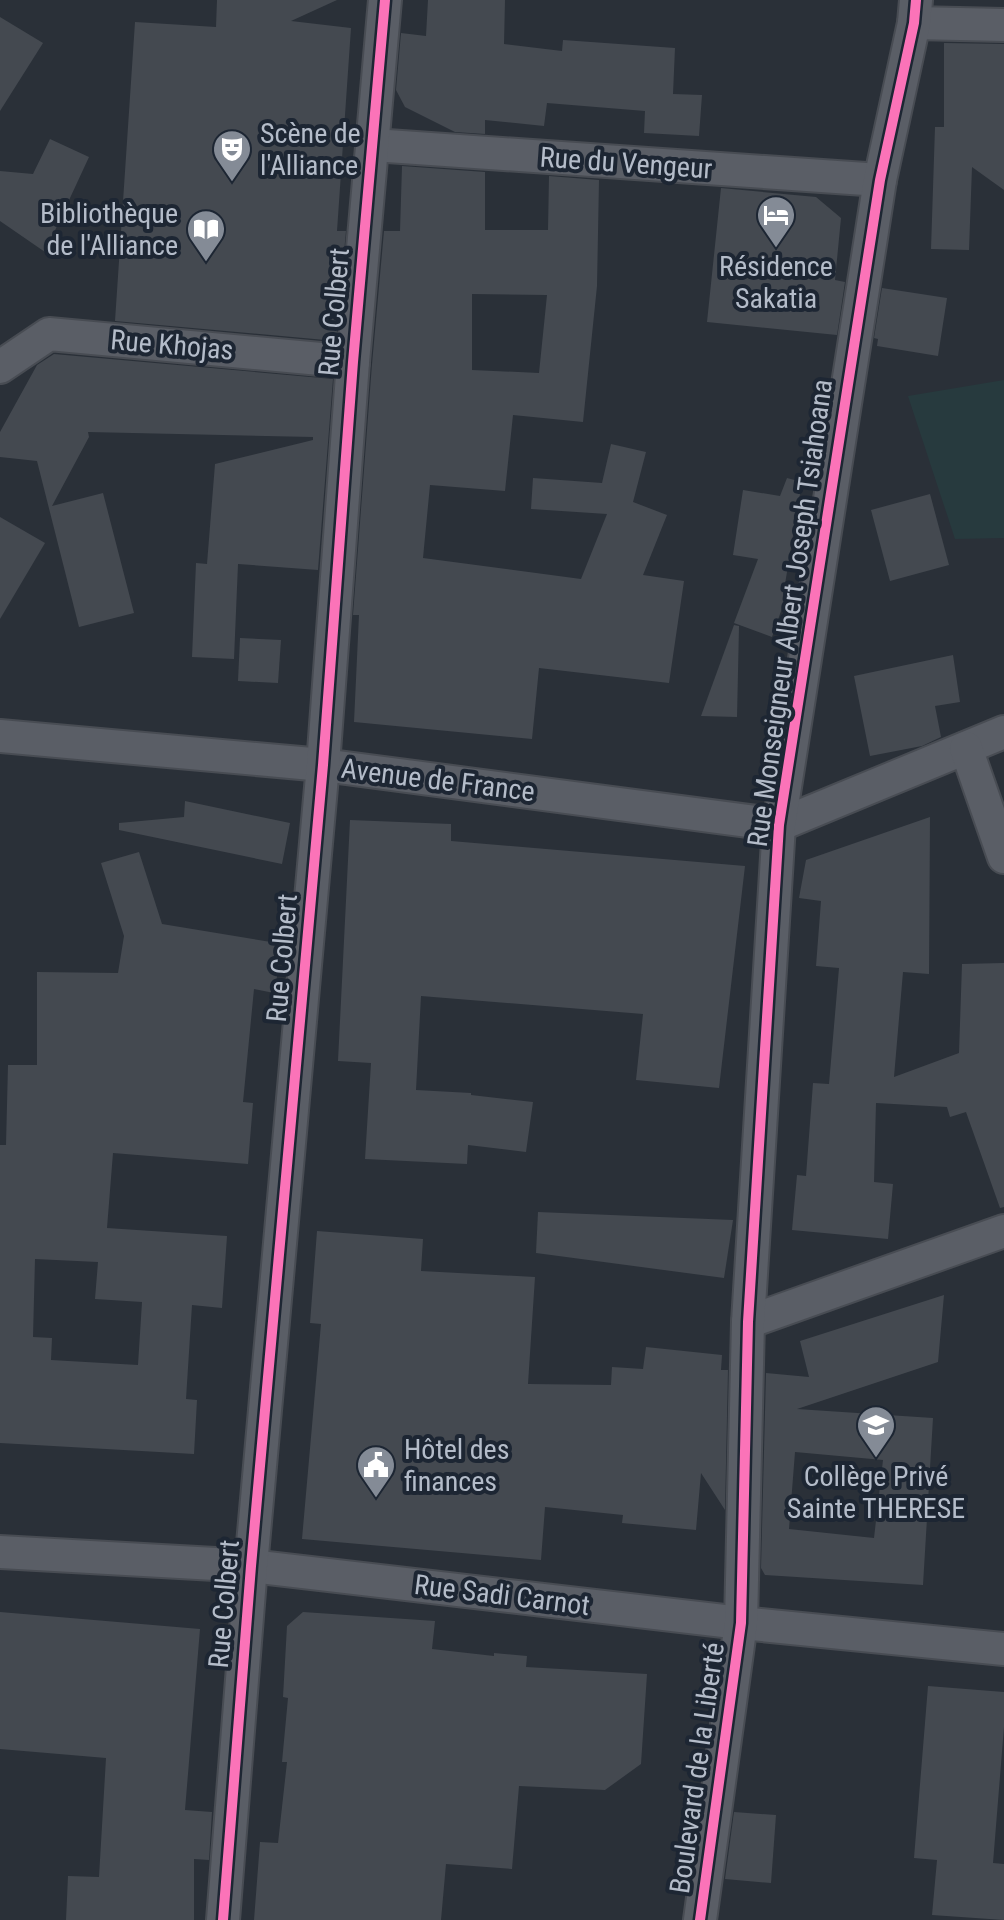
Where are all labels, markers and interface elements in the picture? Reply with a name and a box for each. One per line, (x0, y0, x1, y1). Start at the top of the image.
place label: Scène de l'Alliance (260, 117, 361, 182)
theatre icon: Scène de l'Alliance (211, 128, 253, 183)
street label: Rue du Vengeur (539, 141, 713, 185)
hotel icon: Résidence Sakatia (755, 194, 797, 249)
place label: Bibliothèque de l'Alliance (40, 197, 178, 262)
library icon: Bibliothèque de l'Alliance (185, 208, 227, 263)
street label: Rue Colbert (312, 246, 356, 378)
place label: Résidence Sakatia (719, 250, 833, 315)
street label: Rue Khojas (109, 323, 235, 367)
street label: Rue Monseigneur Albert Joseph Tsiahoana (741, 377, 839, 849)
street label: Avenue de France (339, 752, 537, 808)
street label: Rue Colbert (260, 892, 304, 1024)
school or university icon: Collège Privé Sainte THERESE (855, 1404, 897, 1459)
place label: Hôtel des finances (404, 1433, 509, 1498)
public building icon: Hôtel des finances (355, 1444, 397, 1499)
place label: Collège Privé Sainte THERESE (787, 1460, 965, 1525)
street label: Rue Colbert (202, 1538, 246, 1670)
street label: Rue Sadi Carnot (412, 1568, 592, 1622)
street label: Boulevard de la Liberté (663, 1640, 731, 1896)

